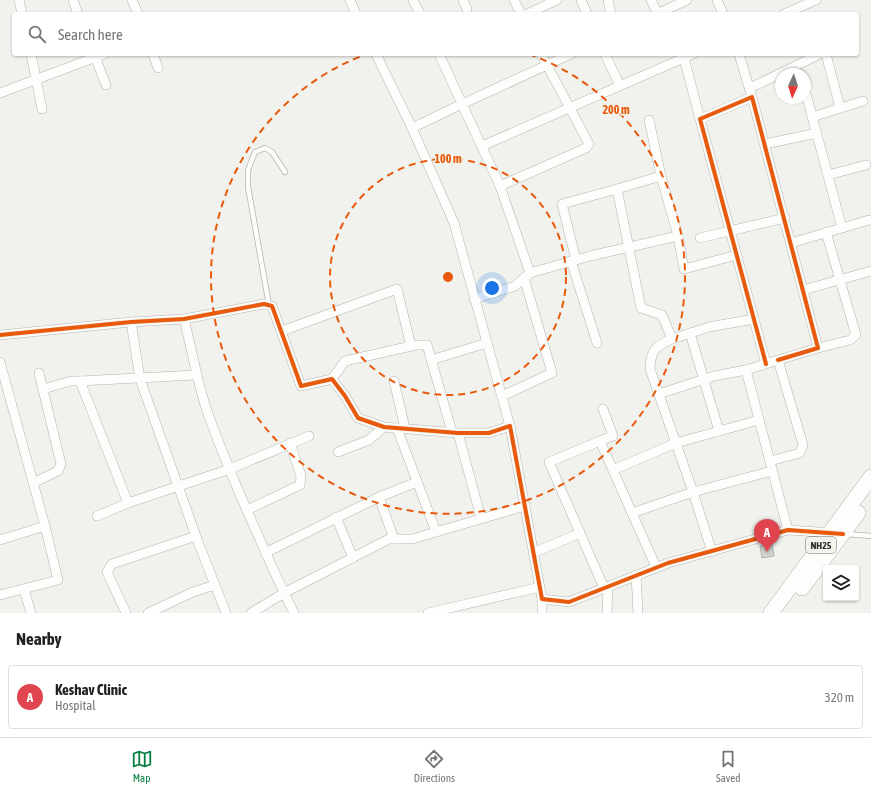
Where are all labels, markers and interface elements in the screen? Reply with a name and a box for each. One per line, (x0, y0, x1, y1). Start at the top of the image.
search box (12, 12, 859, 56)
icon: search (26, 23, 48, 45)
text: Search here (58, 26, 123, 43)
north arrow (775, 68, 811, 104)
text: 200 m (602, 103, 630, 117)
text: 100 m (434, 152, 462, 166)
centre of rings (441, 270, 455, 284)
your location (482, 278, 502, 298)
pin: A (754, 519, 780, 552)
road number: NH25 (806, 537, 836, 553)
map controls (823, 565, 859, 601)
button: layers (823, 565, 859, 601)
text: Nearby (16, 629, 62, 649)
text: Keshav Clinic (55, 681, 127, 698)
text: A (27, 690, 33, 705)
text: 320 m (825, 690, 854, 705)
text: Hospital (55, 698, 96, 713)
tab: Map (131, 748, 153, 784)
tab: Directions (414, 748, 455, 784)
tab: Saved (716, 748, 740, 784)

